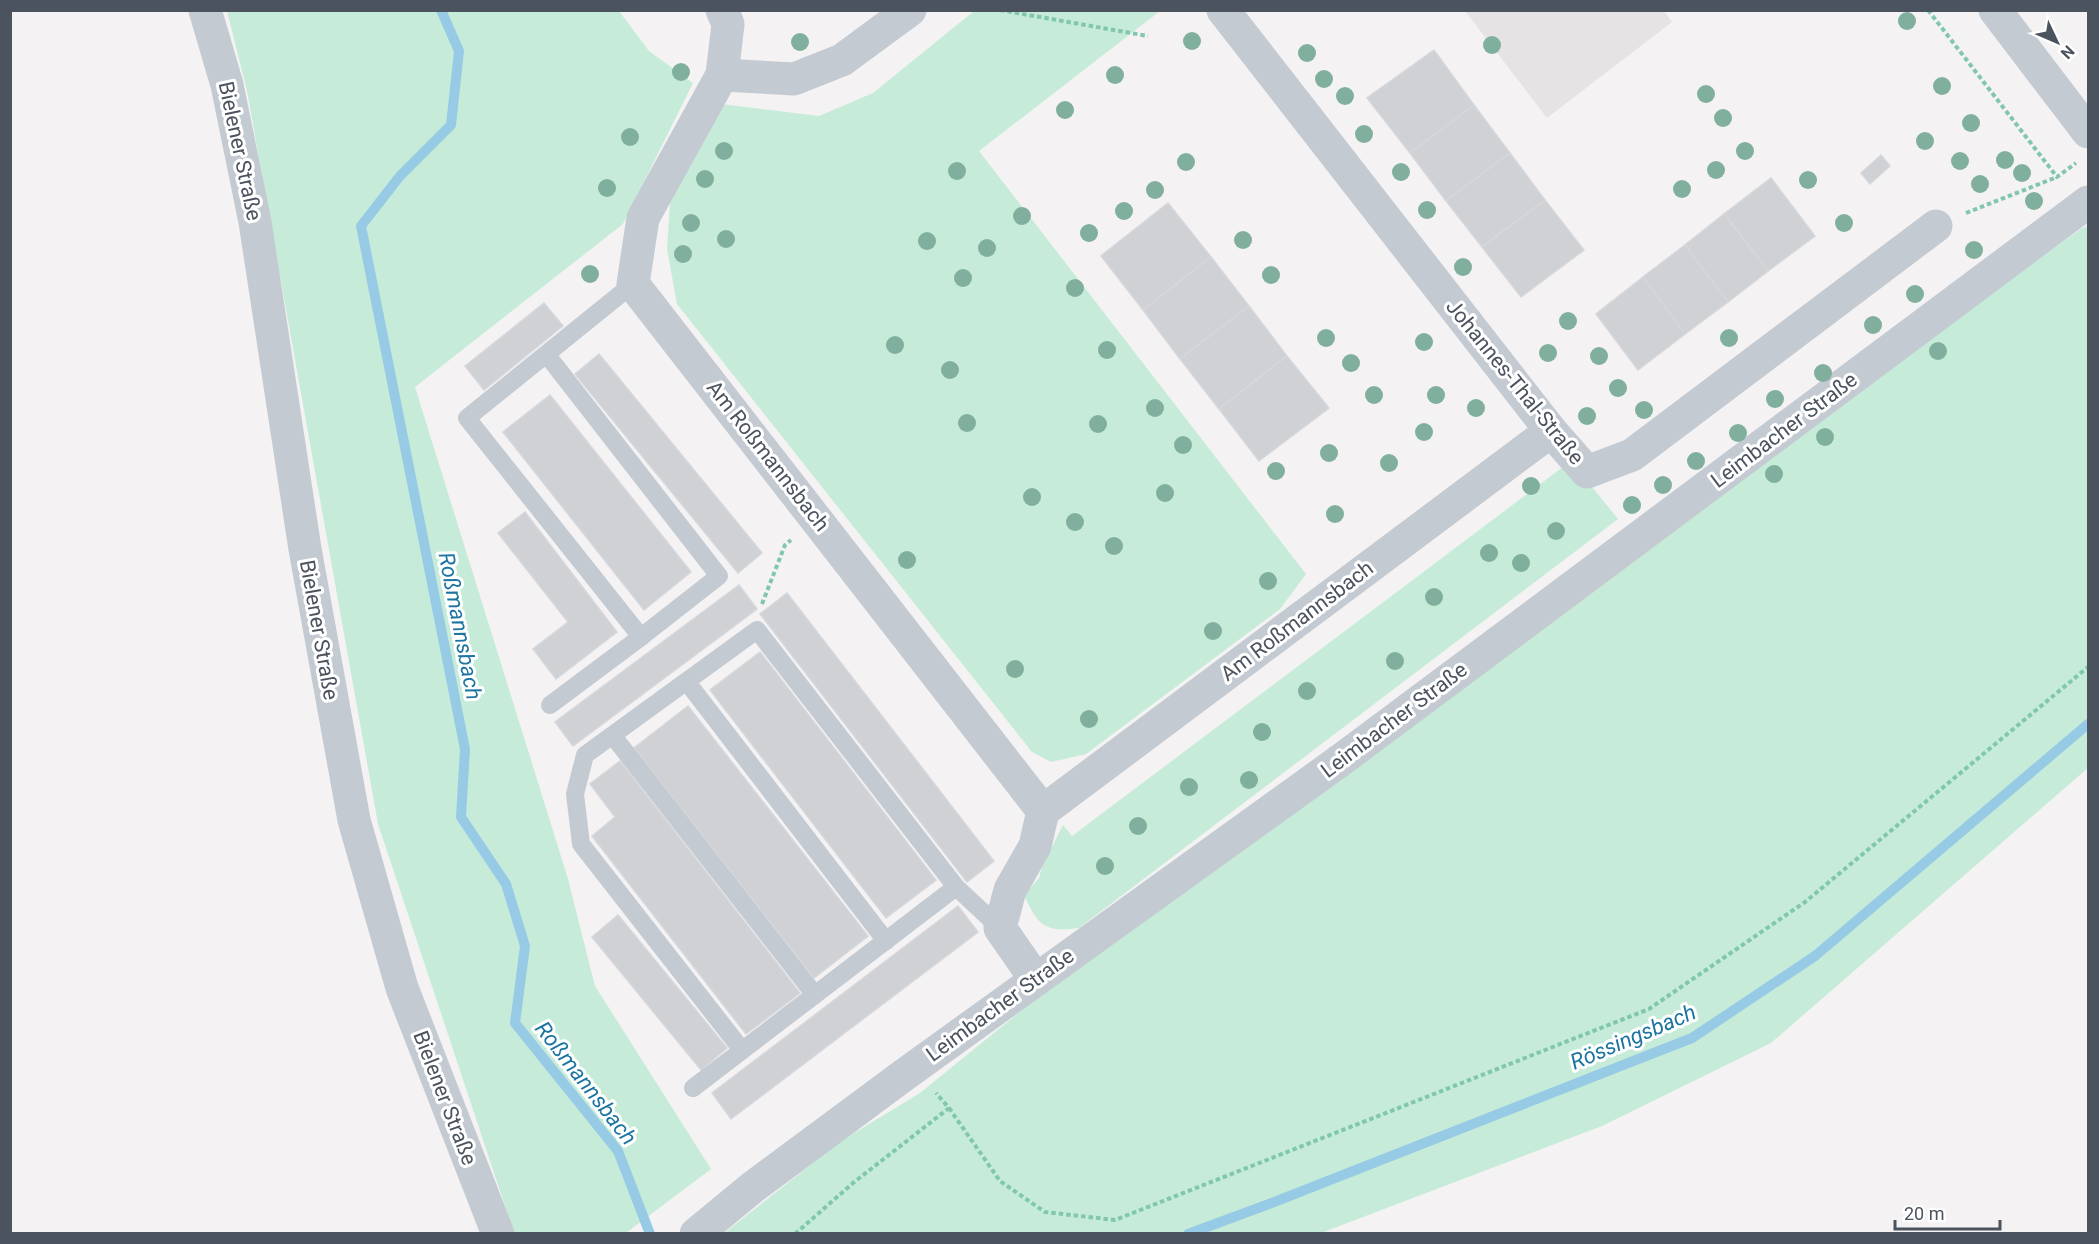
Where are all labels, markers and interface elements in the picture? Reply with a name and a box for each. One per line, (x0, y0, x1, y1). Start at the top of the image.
north arrow (2027, 12, 2087, 72)
text: N (2057, 41, 2078, 63)
street label: Bielener Straße (214, 79, 266, 223)
street label: Johannes-Thal-Straße (1441, 295, 1589, 469)
street label: Leimbacher Straße (1706, 367, 1862, 493)
street label: Am Roßmannsbach (702, 376, 834, 536)
water label: Roßmannsbach (433, 550, 487, 702)
street label: Am Roßmannsbach (1216, 556, 1378, 686)
street label: Bielener Straße (295, 558, 343, 702)
street label: Leimbacher Straße (1316, 657, 1472, 783)
street label: Leimbacher Straße (922, 943, 1078, 1067)
water label: Rössingsbach (1567, 999, 1699, 1075)
water label: Roßmannsbach (530, 1016, 642, 1150)
street label: Bielener Straße (408, 1028, 482, 1168)
scale bar (1895, 1193, 2000, 1231)
text: 20 m (1904, 1203, 1944, 1224)

